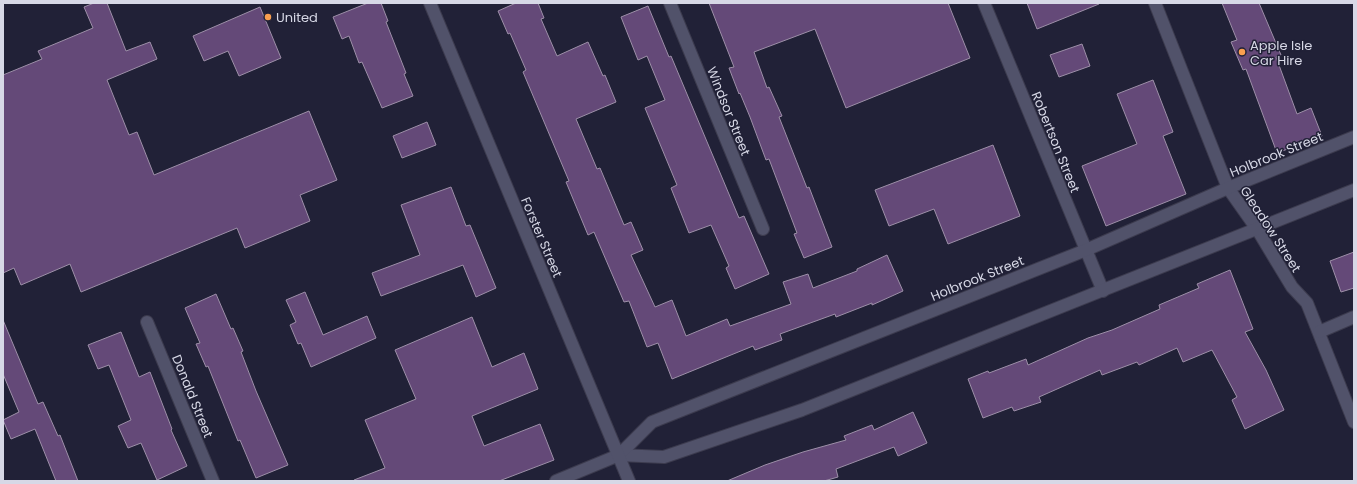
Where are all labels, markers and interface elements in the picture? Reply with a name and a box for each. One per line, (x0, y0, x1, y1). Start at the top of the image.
place label: United (276, 8, 318, 27)
marker: United (263, 12, 273, 22)
place label: Apple Isle Car Hire (1250, 36, 1312, 70)
marker: Apple Isle Car Hire (1237, 47, 1247, 57)
street label: Windsor Street (702, 64, 755, 159)
street label: Robertson Street (1027, 89, 1085, 196)
street label: Holbrook Street (1227, 127, 1326, 182)
street label: Gleadow Street (1236, 182, 1306, 276)
street label: Forster Street (516, 194, 567, 281)
street label: Holbrook Street (928, 251, 1027, 306)
street label: Donald Street (167, 352, 218, 441)

